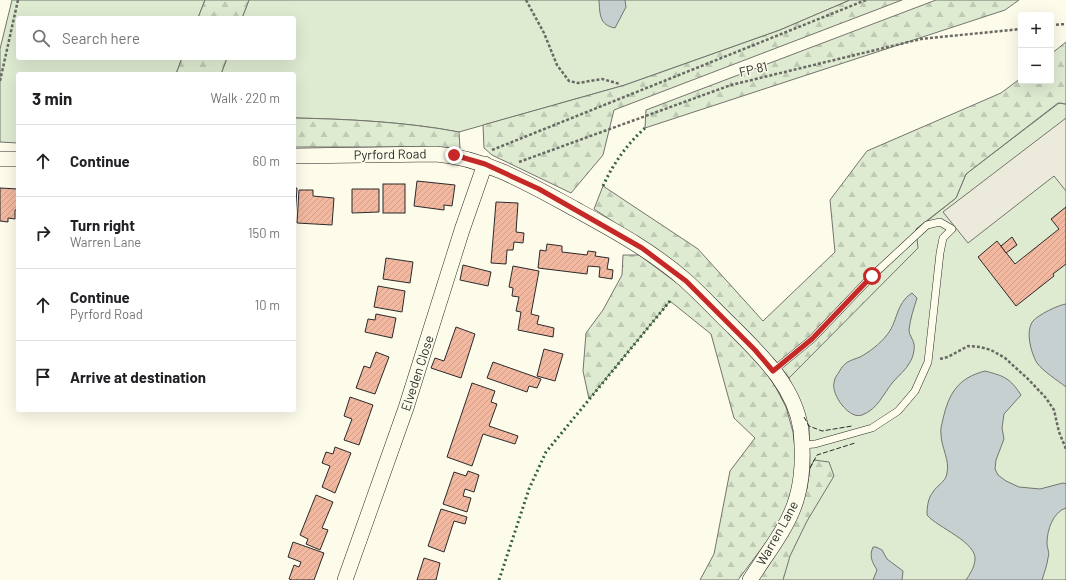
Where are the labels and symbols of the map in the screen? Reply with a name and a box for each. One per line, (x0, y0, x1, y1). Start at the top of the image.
street label: FP 81 (737, 58, 769, 80)
street label: Pyrford Road (353, 145, 427, 163)
route end (445, 146, 463, 164)
route start (863, 267, 881, 285)
street label: Elveden Close (397, 333, 437, 413)
street label: Warren Lane (753, 498, 801, 568)

